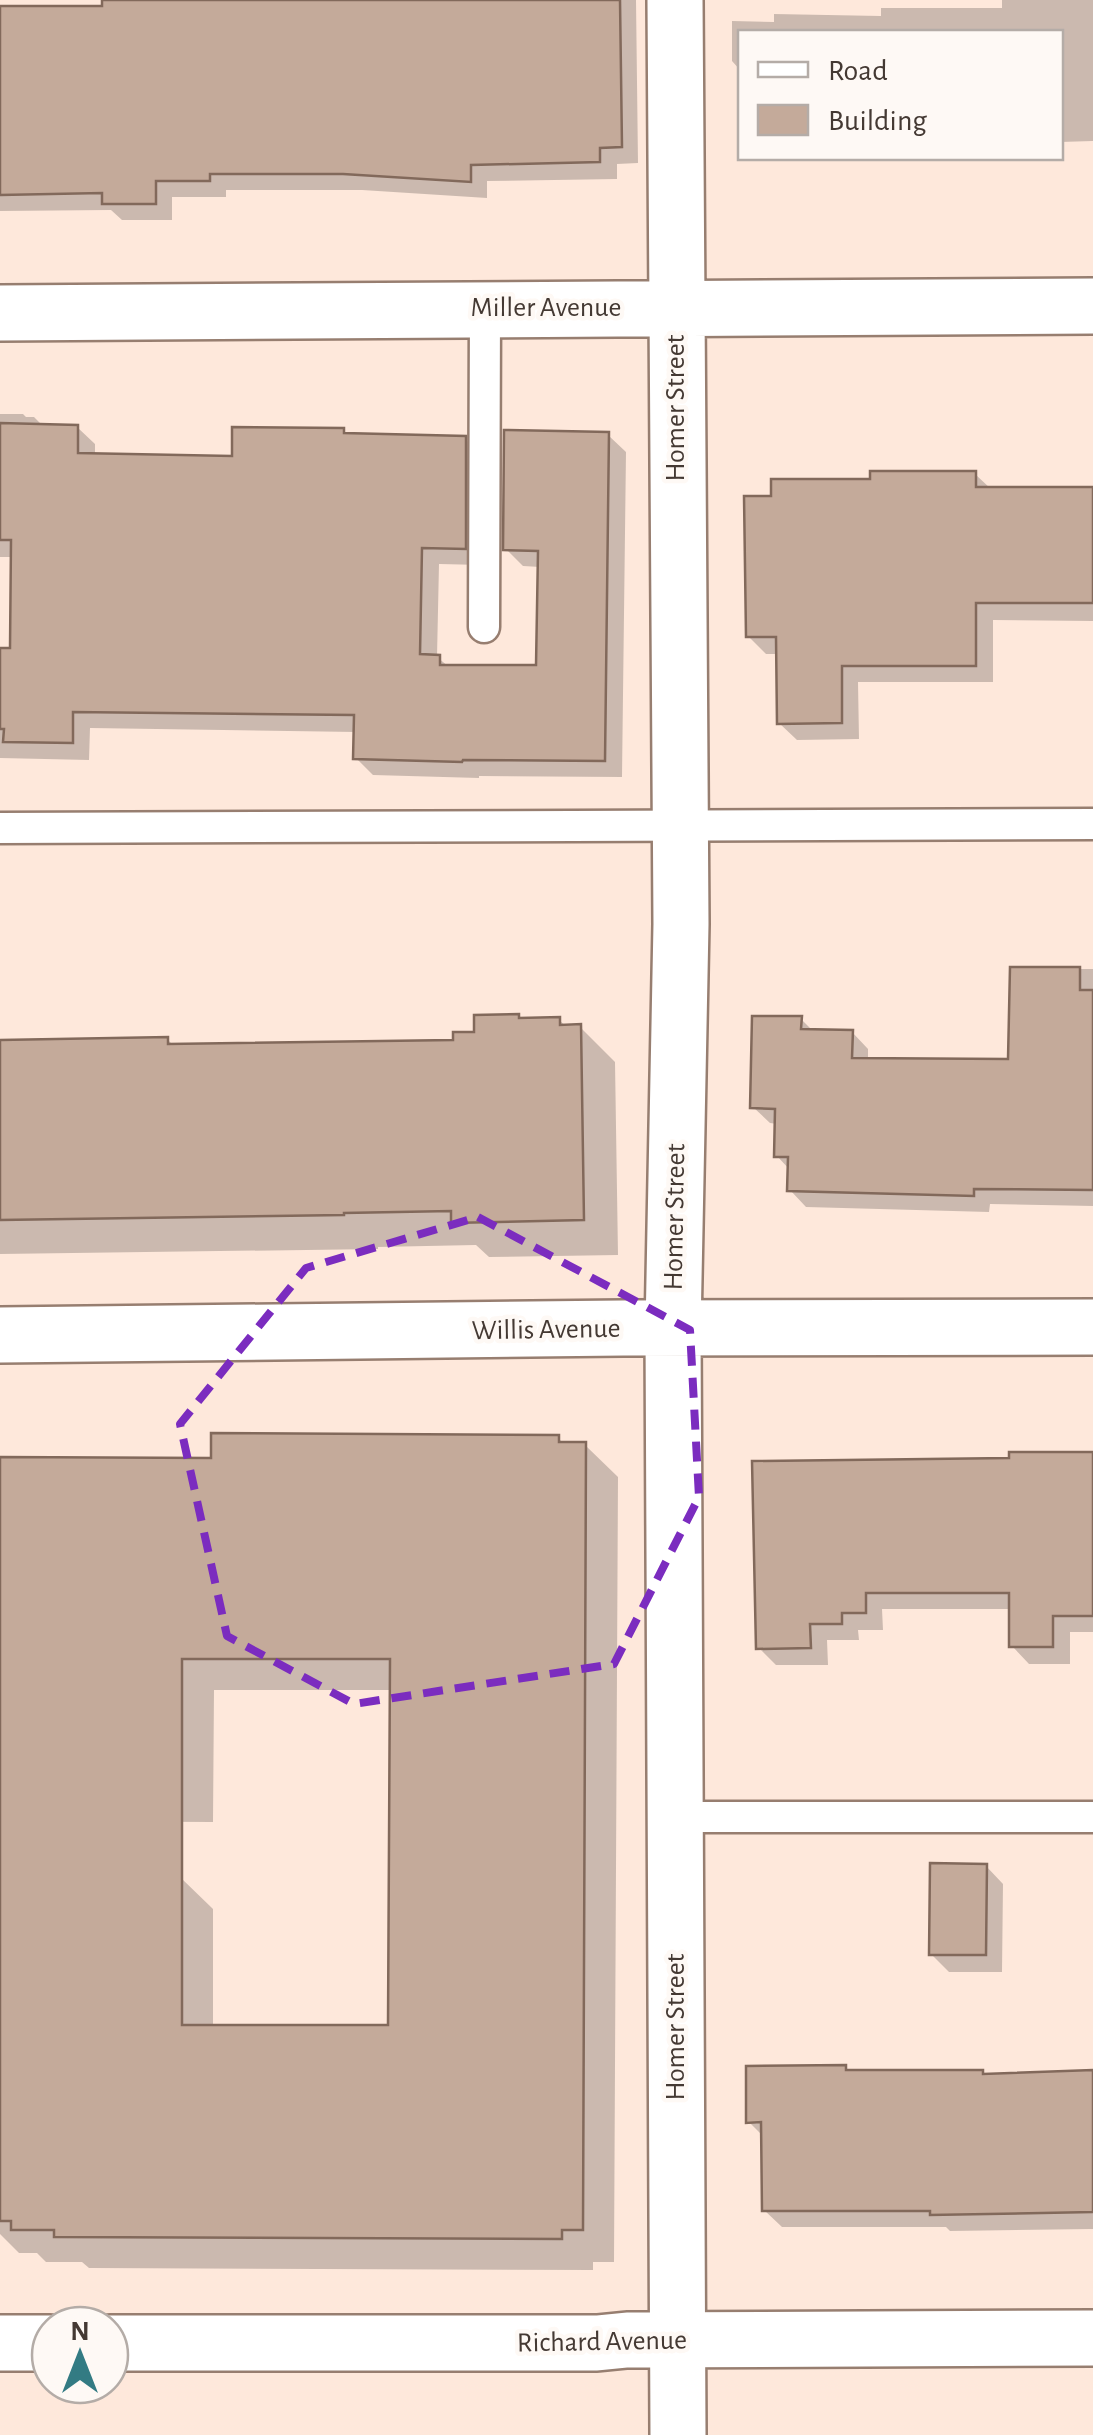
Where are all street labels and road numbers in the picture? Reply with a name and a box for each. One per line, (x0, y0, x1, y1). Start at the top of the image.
street label: Miller Avenue (471, 294, 621, 322)
street label: Homer Street (662, 334, 690, 481)
street label: Homer Street (660, 1143, 690, 1291)
street label: Willis Avenue (471, 1315, 621, 1345)
street label: Homer Street (662, 1953, 690, 2100)
street label: Richard Avenue (517, 2327, 687, 2357)

